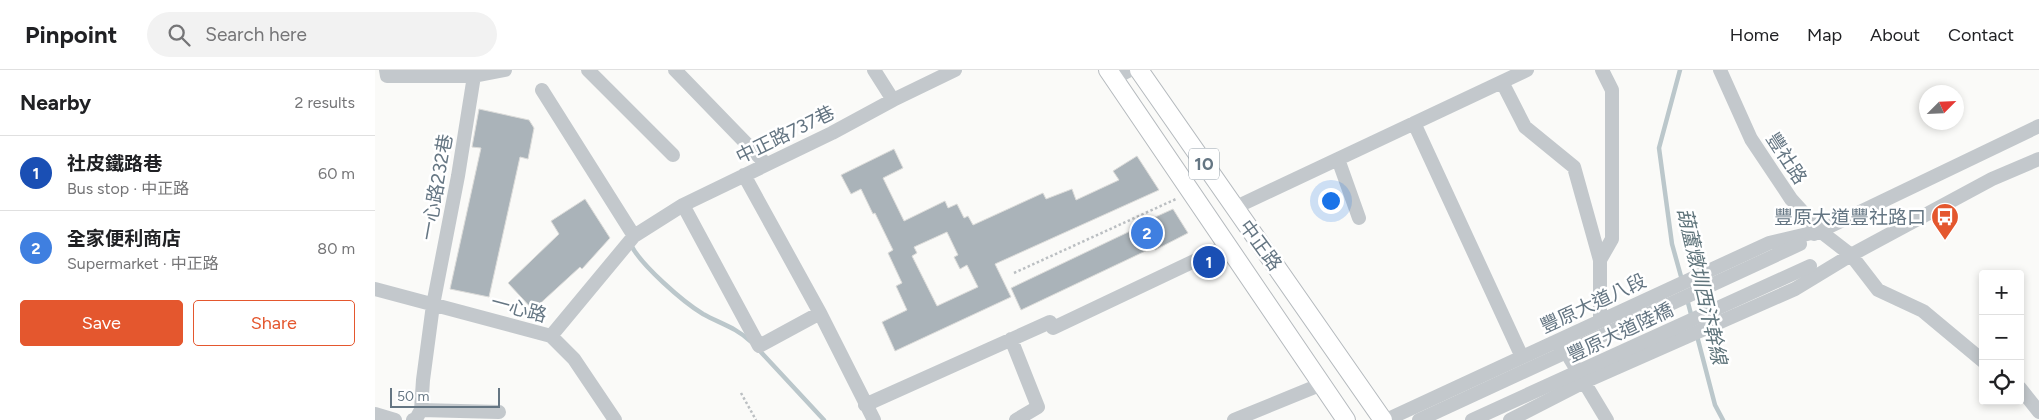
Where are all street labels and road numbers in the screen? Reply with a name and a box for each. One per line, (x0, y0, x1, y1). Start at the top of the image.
street label: 中正路737巷 (732, 101, 838, 168)
street label: 豐社路 (1761, 128, 1812, 188)
street label: 一心路232巷 (416, 132, 457, 242)
road number: 10 (1189, 148, 1219, 180)
street label: 中正路 (1235, 215, 1287, 275)
street label: 豐原大道八段 (1537, 269, 1650, 338)
street label: 一心路 (488, 290, 549, 327)
street label: 豐原大道陸橋 (1564, 298, 1677, 367)

